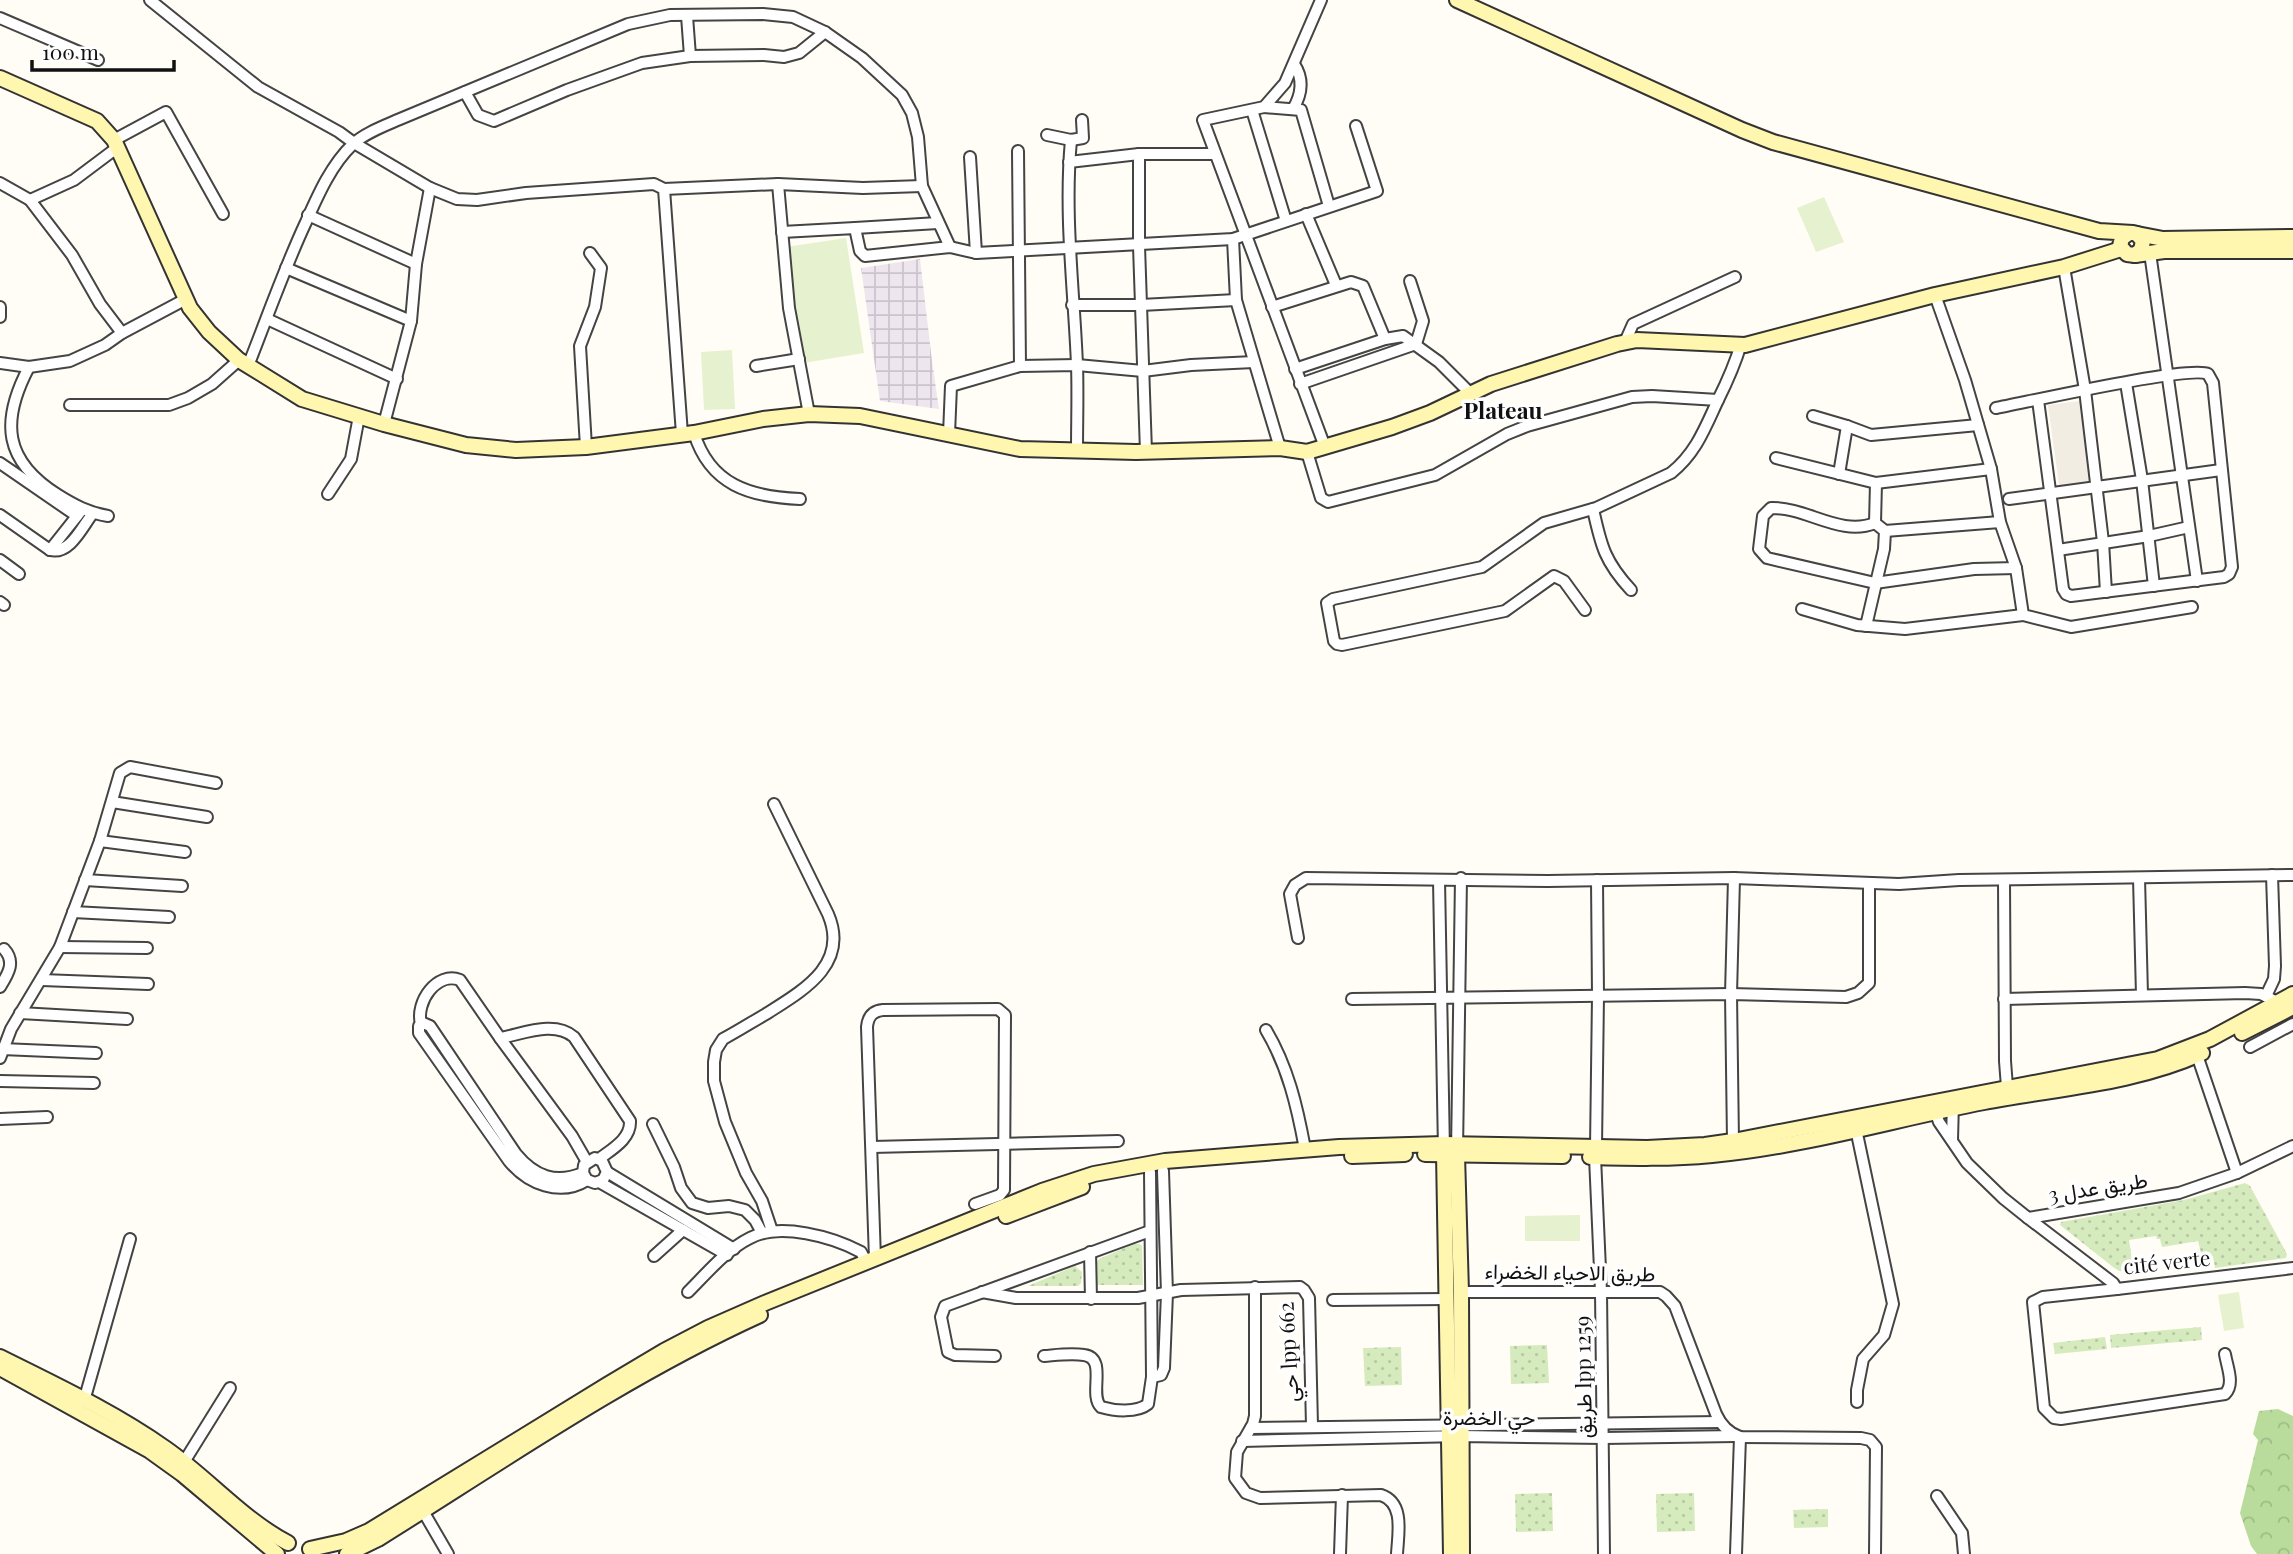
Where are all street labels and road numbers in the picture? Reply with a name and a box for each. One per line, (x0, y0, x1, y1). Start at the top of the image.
street label: طريق عدل 3 (2046, 1164, 2149, 1209)
street label: cité verte (2122, 1243, 2212, 1279)
street label: طريق الاحياء الخضراء (1484, 1256, 1656, 1287)
street label: حي lpp 662 (1270, 1301, 1309, 1403)
street label: طريق lpp 1259 (1567, 1315, 1598, 1439)
street label: حي الخضرة (1443, 1402, 1535, 1435)

